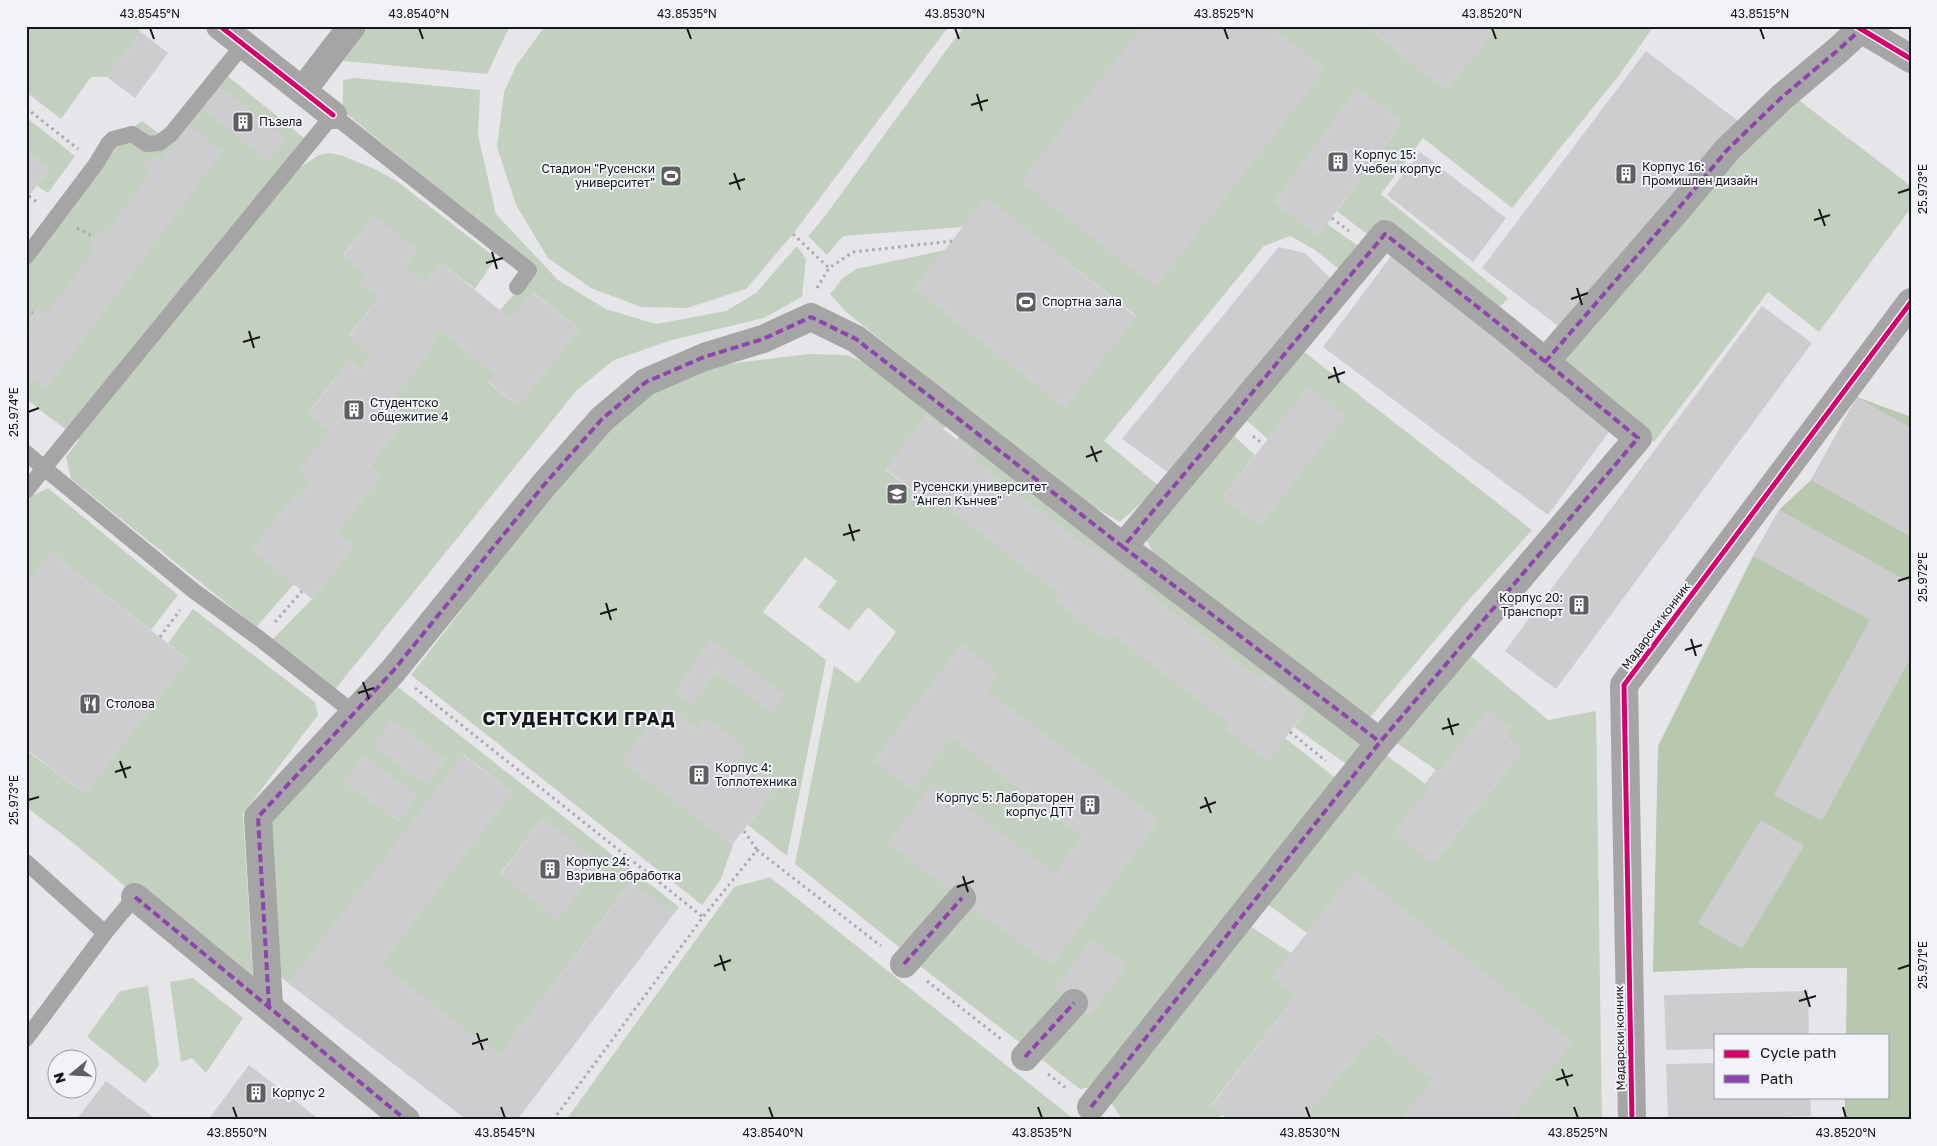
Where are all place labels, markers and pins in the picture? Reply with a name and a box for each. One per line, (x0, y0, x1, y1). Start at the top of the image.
building icon: Пъзела (231, 110, 255, 134)
place label: Пъзела (259, 114, 302, 129)
place label: Корпус 15: Учебен корпус (1354, 147, 1442, 176)
building icon: Корпус 15: Учебен корпус (1326, 150, 1350, 174)
place label: Корпус 16: Промишлен дизайн (1642, 159, 1758, 188)
place label: Стадион "Русенски университет" (541, 161, 655, 190)
building icon: Корпус 16: Промишлен дизайн (1614, 162, 1638, 186)
sports icon: Стадион "Русенски университет" (659, 164, 683, 188)
sports icon: Спортна зала (1014, 290, 1038, 314)
place label: Спортна зала (1042, 294, 1122, 309)
place label: Студентско общежитие 4 (370, 395, 449, 424)
building icon: Студентско общежитие 4 (342, 398, 366, 422)
place label: Русенски университет "Ангел Кънчев" (913, 479, 1047, 508)
school or university icon: Русенски университет "Ангел Кънчев" (885, 482, 909, 506)
place label: Корпус 20: Транспорт (1499, 590, 1563, 619)
building icon: Корпус 20: Транспорт (1567, 593, 1591, 617)
restaurant icon: Столова (78, 692, 102, 716)
place label: Столова (106, 696, 155, 711)
place label: Корпус 4: Топлотехника (715, 760, 797, 789)
building icon: Корпус 4: Топлотехника (687, 763, 711, 787)
place label: Корпус 5: Лабораторен корпус ДТТ (936, 790, 1075, 819)
building icon: Корпус 5: Лабораторен корпус ДТТ (1078, 793, 1102, 817)
place label: Корпус 24: Взривна обработка (566, 854, 681, 883)
building icon: Корпус 24: Взривна обработка (538, 857, 562, 881)
building icon: Корпус 2 (244, 1081, 268, 1105)
place label: Корпус 2 (272, 1085, 325, 1100)

